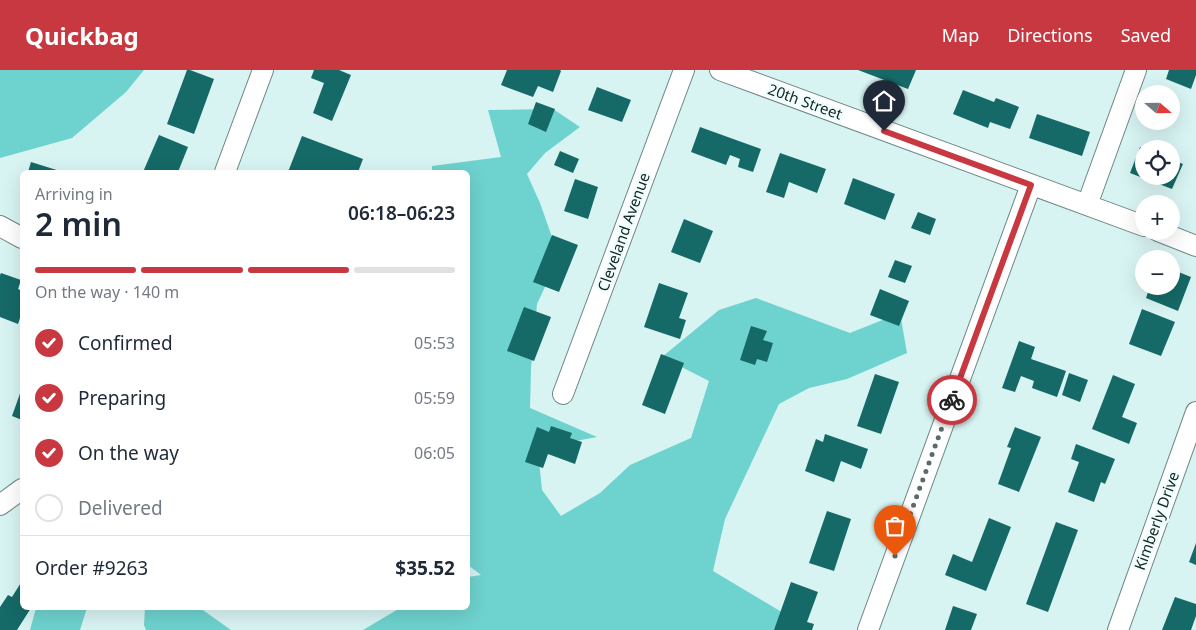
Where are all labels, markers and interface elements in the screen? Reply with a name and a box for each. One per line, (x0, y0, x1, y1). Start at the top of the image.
text: Quickbag (25, 19, 139, 52)
text: Map (942, 23, 979, 47)
text: Directions (1007, 23, 1093, 47)
text: Saved (1121, 23, 1171, 47)
street label: 20th Street (765, 78, 846, 124)
pin (863, 80, 905, 131)
north arrow (1135, 85, 1180, 130)
map controls (1135, 85, 1180, 295)
icon: home (870, 87, 898, 115)
button: locate (1135, 140, 1180, 185)
street label: Cleveland Avenue (592, 170, 654, 294)
text: Arriving in (35, 183, 113, 205)
button: + (1135, 195, 1180, 240)
text: 06:18–06:23 (348, 200, 455, 226)
text: 2 min (35, 202, 122, 245)
button: − (1135, 250, 1180, 295)
text: On the way · 140 m (35, 281, 179, 303)
icon: check (35, 329, 63, 357)
text: Confirmed (78, 330, 173, 356)
text: 05:53 (414, 332, 455, 354)
courier (927, 375, 977, 425)
icon: check (35, 384, 63, 412)
text: Preparing (78, 385, 166, 411)
icon: bike (938, 386, 966, 414)
text: 05:59 (414, 387, 455, 409)
icon: check (35, 439, 63, 467)
text: On the way (78, 440, 179, 466)
text: 06:05 (414, 442, 455, 464)
street label: Kimberly Drive (1129, 469, 1183, 573)
text: Delivered (78, 495, 163, 521)
pin (874, 505, 916, 556)
icon: bag (881, 512, 909, 540)
text: Order #9263 (35, 555, 148, 581)
text: $35.52 (395, 555, 455, 581)

